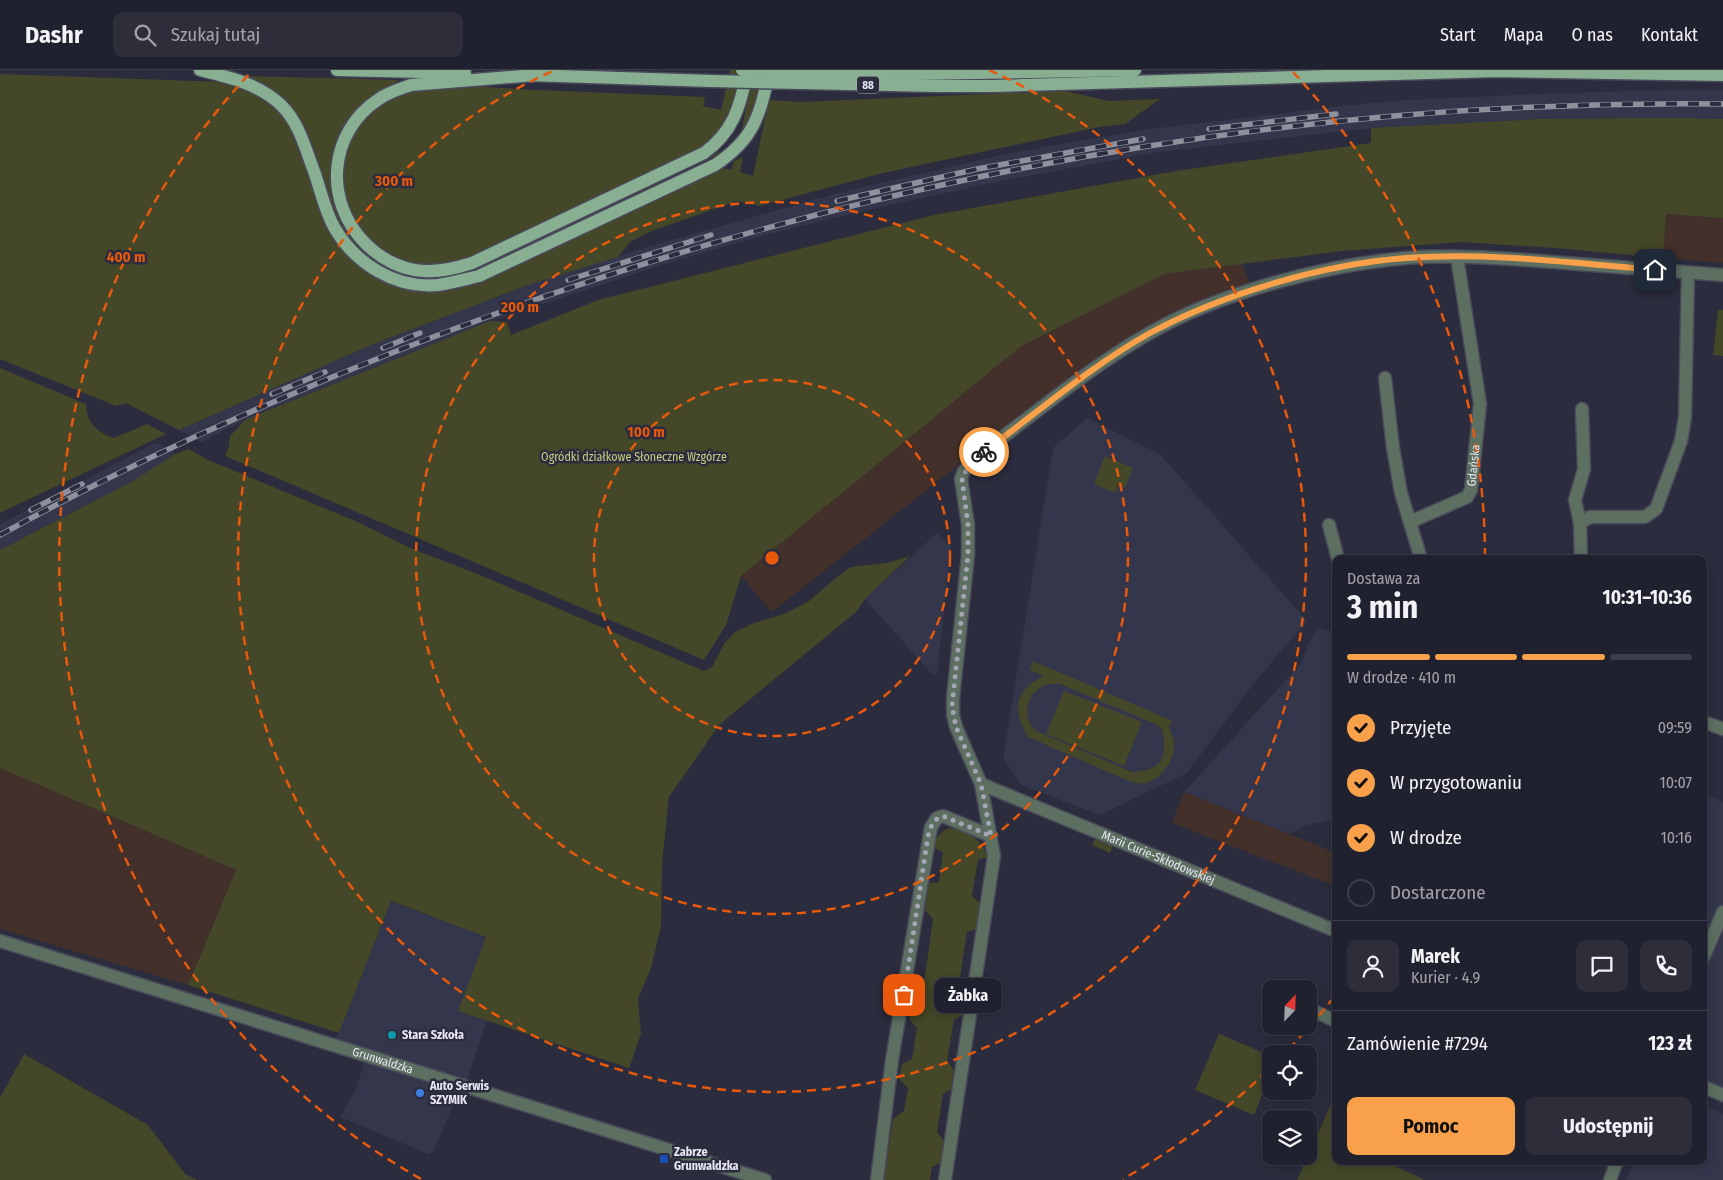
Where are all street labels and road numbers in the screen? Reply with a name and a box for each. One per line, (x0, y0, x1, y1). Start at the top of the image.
road number: 88 (857, 76, 879, 94)
street label: Gdańska (1464, 444, 1483, 487)
street label: Marii Curie-Skłodowskiej (1100, 828, 1217, 887)
street label: Grunwaldzka (351, 1045, 415, 1077)

